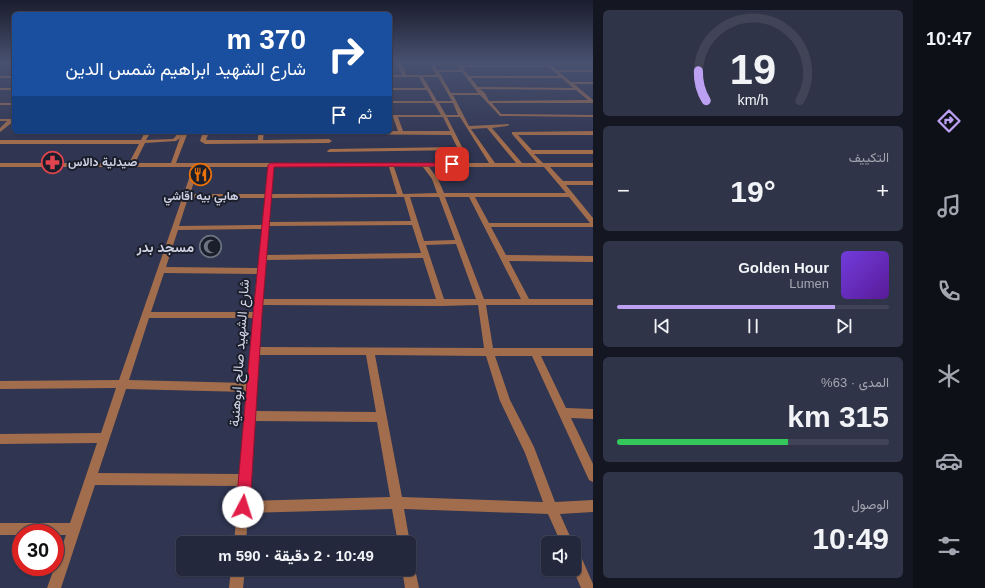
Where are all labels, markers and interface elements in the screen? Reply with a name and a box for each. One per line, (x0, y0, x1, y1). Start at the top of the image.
text: 370 m (227, 24, 306, 55)
icon: right (320, 28, 372, 80)
text: 10:47 (926, 29, 972, 49)
text: 19 (730, 46, 776, 93)
text: شارع الشهيد ابراهيم شمس الدين (65, 59, 306, 79)
text: km/h (738, 91, 769, 107)
icon: arrive (328, 104, 350, 126)
text: ثم (358, 105, 372, 122)
icon: directions (935, 107, 963, 135)
pin (435, 147, 469, 181)
pharmacy icon: صيدلية دالاس (39, 149, 65, 175)
text: التكييف (849, 150, 889, 165)
icon: arrive (441, 153, 463, 175)
place label: صيدلية دالاس (68, 155, 137, 169)
restaurant icon: هابي بيه اقاشي (188, 162, 214, 188)
text: 19° (730, 175, 776, 208)
text: − (617, 178, 630, 203)
text: + (876, 178, 889, 203)
place label: هابي بيه اقاشي (164, 189, 239, 206)
icon: music (935, 192, 963, 220)
mosque icon: مسجد بدر (197, 234, 223, 260)
place label: مسجد بدر (136, 239, 194, 256)
text: Golden Hour (738, 259, 829, 276)
text: Lumen (789, 276, 829, 291)
icon: phone (935, 277, 963, 305)
street label: شارع الشهيد صالح ابوهنية (226, 279, 255, 428)
icon: previous (651, 315, 673, 337)
icon: pause (742, 315, 764, 337)
icon: next (833, 315, 855, 337)
icon: climate (935, 362, 963, 390)
text: المدى · 63% (821, 375, 889, 390)
text: 315 km (787, 400, 889, 433)
icon: car (935, 447, 963, 475)
position arrow (222, 486, 264, 528)
text: الوصول (851, 497, 889, 512)
text: 10:49 (812, 522, 889, 555)
speed limit sign: 30 (12, 524, 64, 576)
icon: filters (935, 532, 963, 560)
map controls (541, 536, 581, 576)
button: sound (541, 536, 581, 576)
text: 10:49 · 2 دقيقة · 590 m (218, 547, 374, 564)

